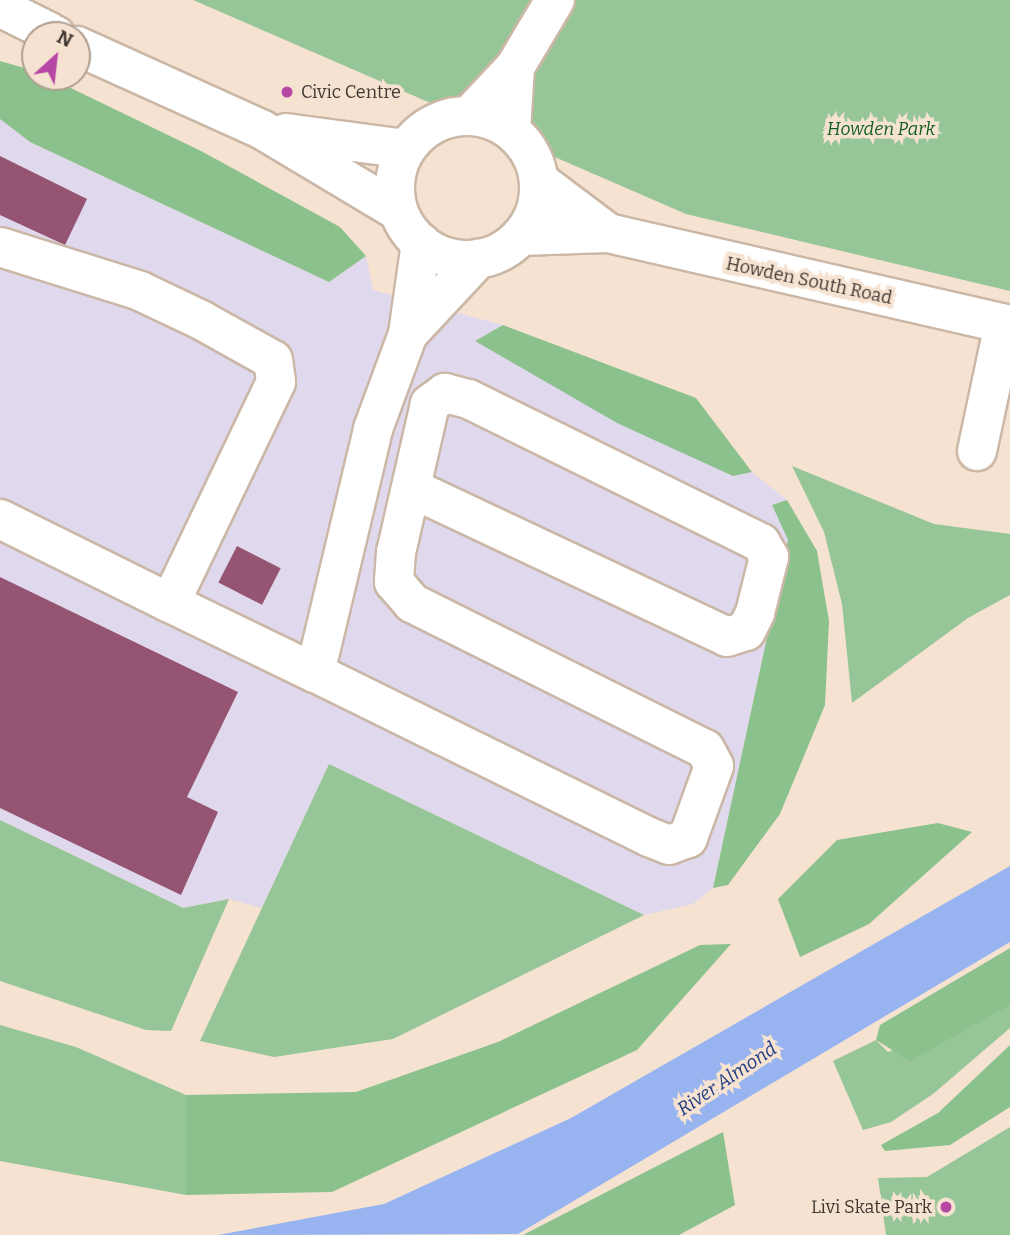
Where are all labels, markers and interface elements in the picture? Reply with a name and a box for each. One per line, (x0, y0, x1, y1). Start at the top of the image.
north arrow (21, 21, 91, 91)
text: N (53, 25, 77, 52)
place label: Civic Centre (301, 81, 401, 103)
marker: Civic Centre (279, 84, 295, 100)
park label: Howden Park (827, 118, 935, 140)
street label: Howden South Road (724, 253, 894, 309)
water label: River Almond (673, 1037, 781, 1121)
place label: Livi Skate Park (811, 1196, 932, 1218)
marker: Livi Skate Park (938, 1199, 954, 1215)

